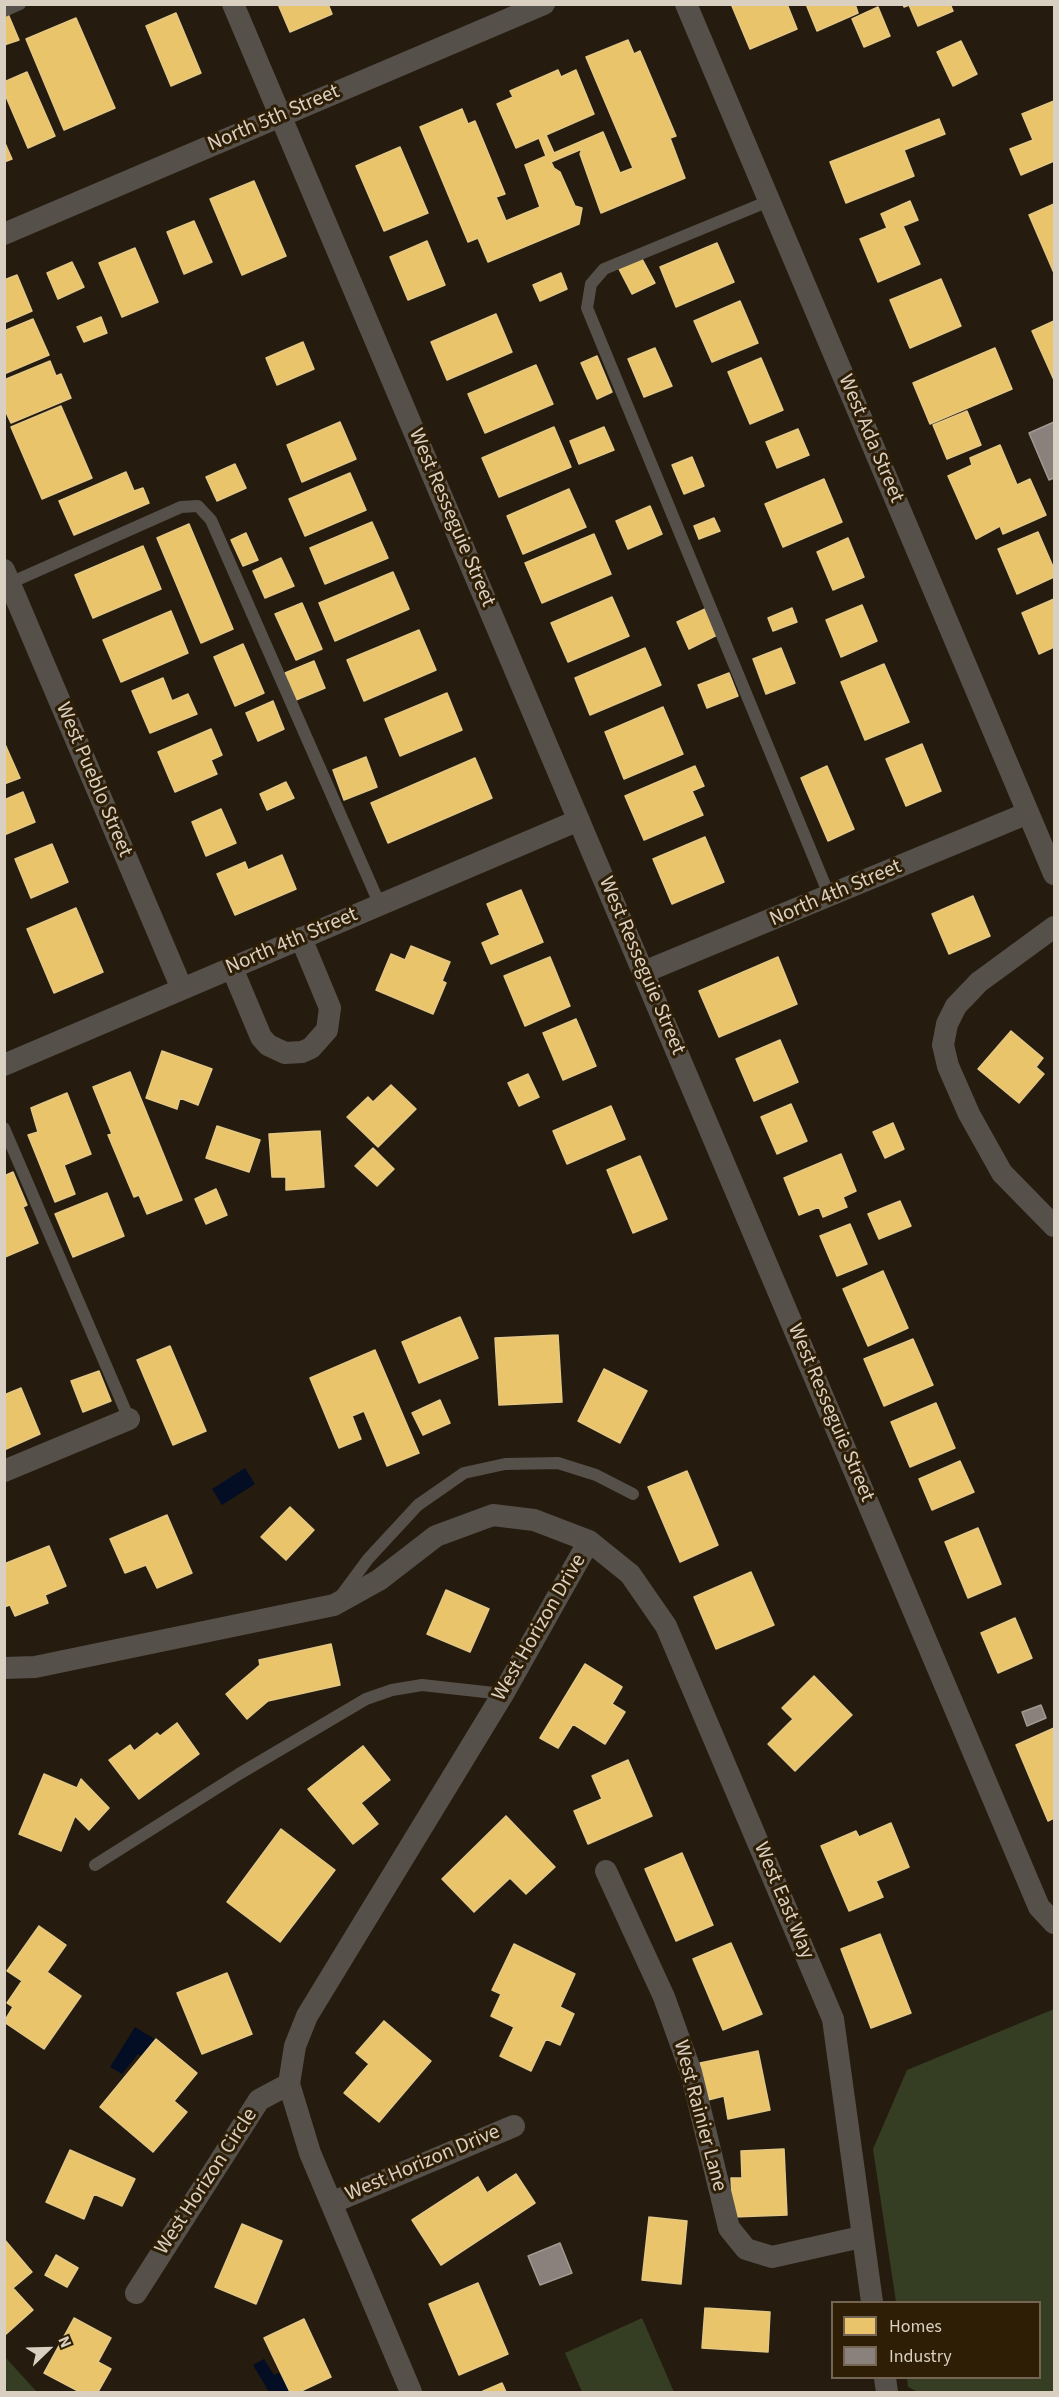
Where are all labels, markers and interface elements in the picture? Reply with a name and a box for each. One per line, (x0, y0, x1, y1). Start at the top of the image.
street label: North 5th Street (204, 80, 344, 158)
street label: West Ada Street (832, 371, 908, 507)
street label: West Resseguie Street (402, 425, 500, 611)
street label: West Pueblo Street (49, 699, 137, 861)
street label: North 4th Street (766, 855, 906, 933)
street label: West Resseguie Street (592, 873, 690, 1059)
street label: North 4th Street (222, 903, 362, 981)
street label: West Resseguie Street (781, 1320, 879, 1506)
street label: West Horizon Drive (488, 1550, 592, 1706)
street label: West East Way (747, 1839, 819, 1963)
street label: West Rainier Lane (667, 2038, 731, 2194)
street label: West Horizon Circle (150, 2104, 264, 2260)
street label: West Horizon Drive (342, 2120, 504, 2208)
legend (831, 2301, 1041, 2379)
text: Homes (889, 2314, 942, 2339)
north arrow (18, 2319, 78, 2379)
text: N (52, 2333, 77, 2351)
text: Industry (889, 2344, 952, 2369)

